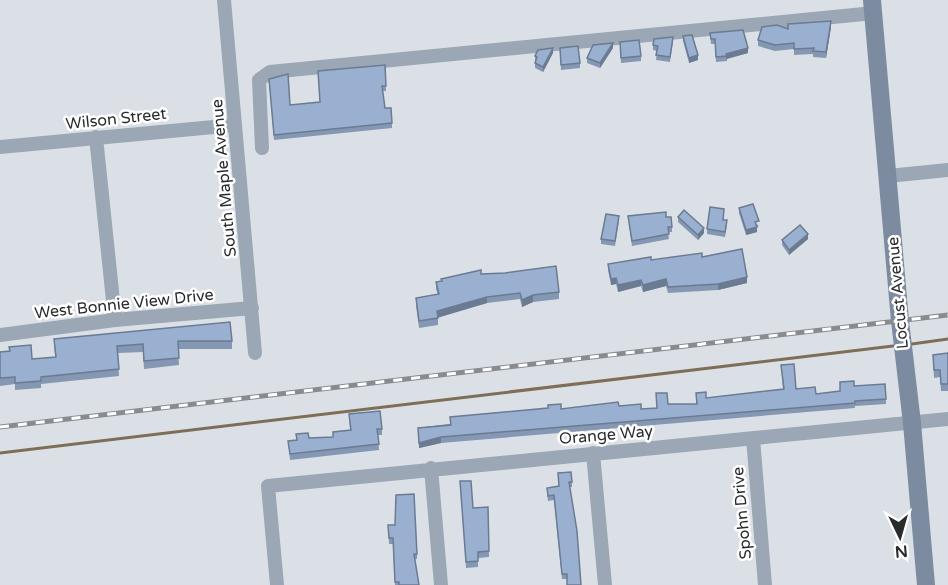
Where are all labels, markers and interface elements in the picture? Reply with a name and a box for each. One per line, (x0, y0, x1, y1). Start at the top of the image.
street label: South Maple Avenue (207, 98, 241, 258)
street label: Wilson Street (65, 104, 167, 134)
street label: Locust Avenue (883, 236, 913, 350)
street label: West Bonnie View Drive (33, 285, 215, 323)
street label: Orange Way (558, 421, 654, 449)
street label: Spohn Drive (728, 466, 756, 560)
north arrow (870, 507, 930, 567)
text: N (894, 540, 908, 561)

